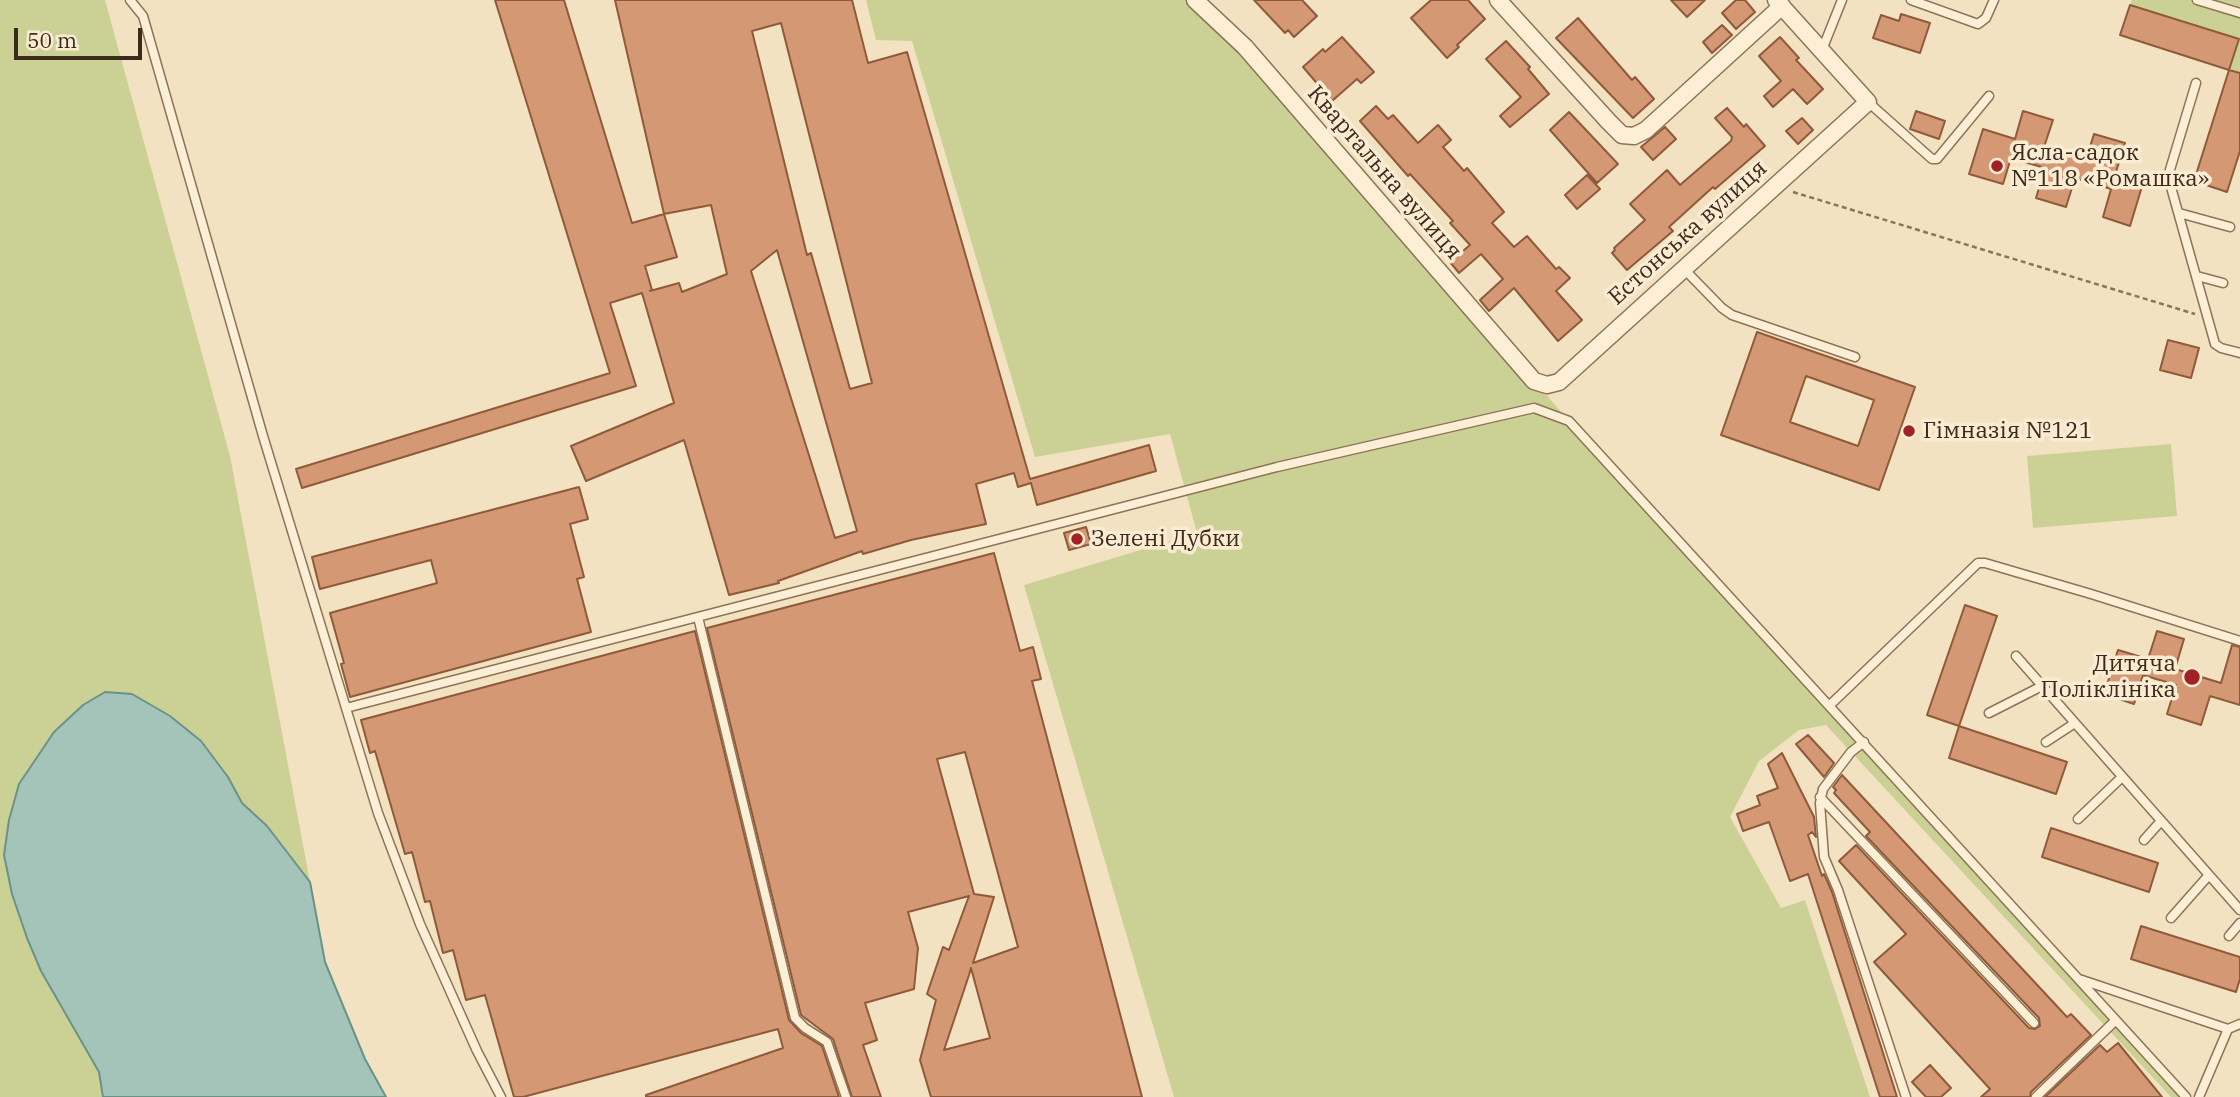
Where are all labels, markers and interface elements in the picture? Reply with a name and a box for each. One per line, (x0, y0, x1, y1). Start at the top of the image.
scale bar (18, 14, 145, 58)
text: 50 m (27, 26, 77, 54)
street label: Квартальна вулиця (1301, 80, 1467, 266)
place label: Ясла-садок №118 «Ромашка» (2011, 139, 2209, 193)
street label: Естонська вулиця (1603, 155, 1773, 311)
marker: Ясла-садок №118 «Ромашка» (1989, 158, 2005, 174)
place label: Гімназія №121 (1923, 417, 2093, 445)
marker: Гімназія №121 (1901, 423, 1917, 439)
place label: Зелені Дубки (1091, 525, 1240, 553)
marker: Зелені Дубки (1069, 531, 1085, 547)
place label: Дитяча Поліклініка (2041, 650, 2176, 704)
marker: Дитяча Поліклініка (2182, 667, 2202, 687)

